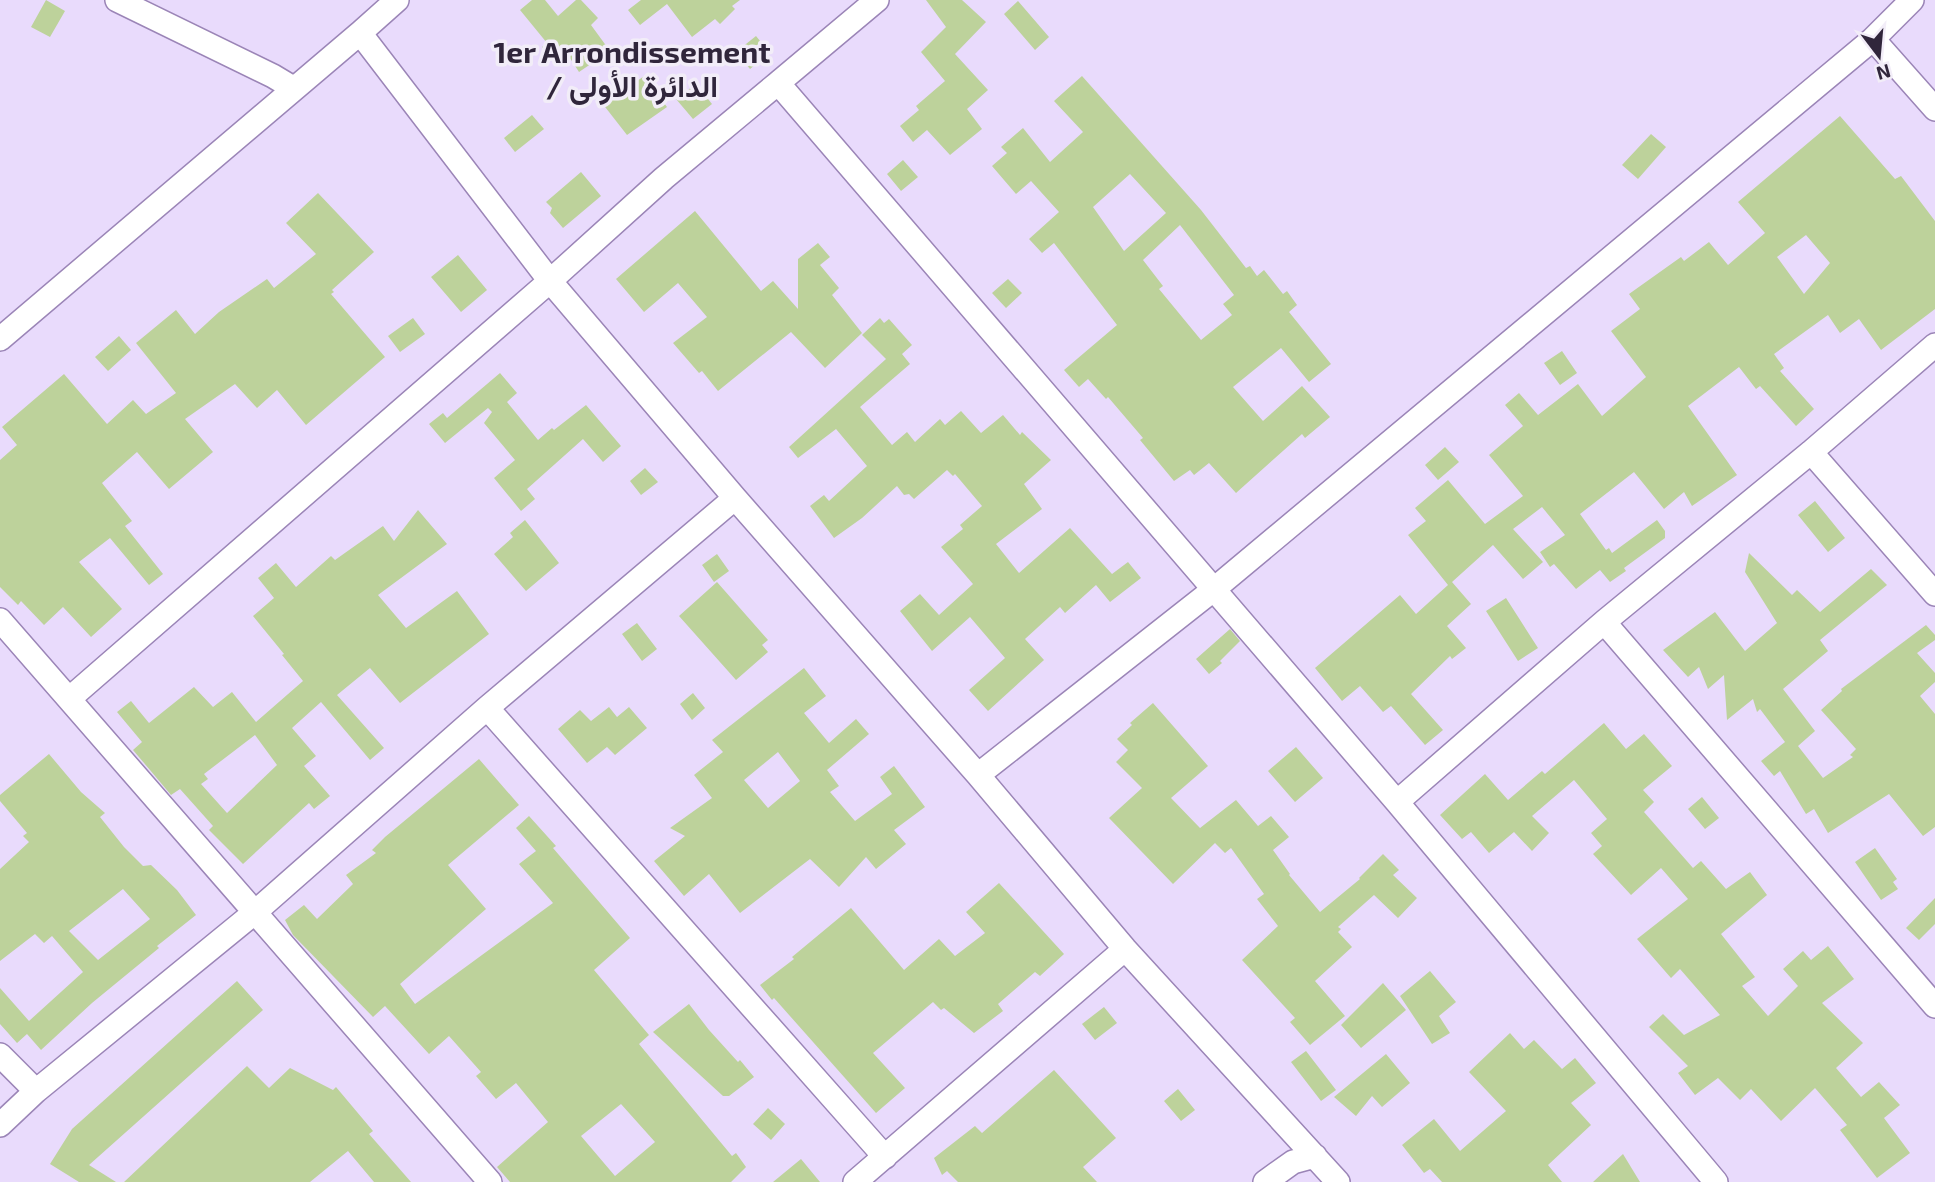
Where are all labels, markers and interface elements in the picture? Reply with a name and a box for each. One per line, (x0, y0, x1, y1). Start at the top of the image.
north arrow (1844, 21, 1914, 91)
district label: 1er Arrondissement / الدائرة الأولى (493, 33, 771, 105)
text: N (1874, 60, 1894, 86)

